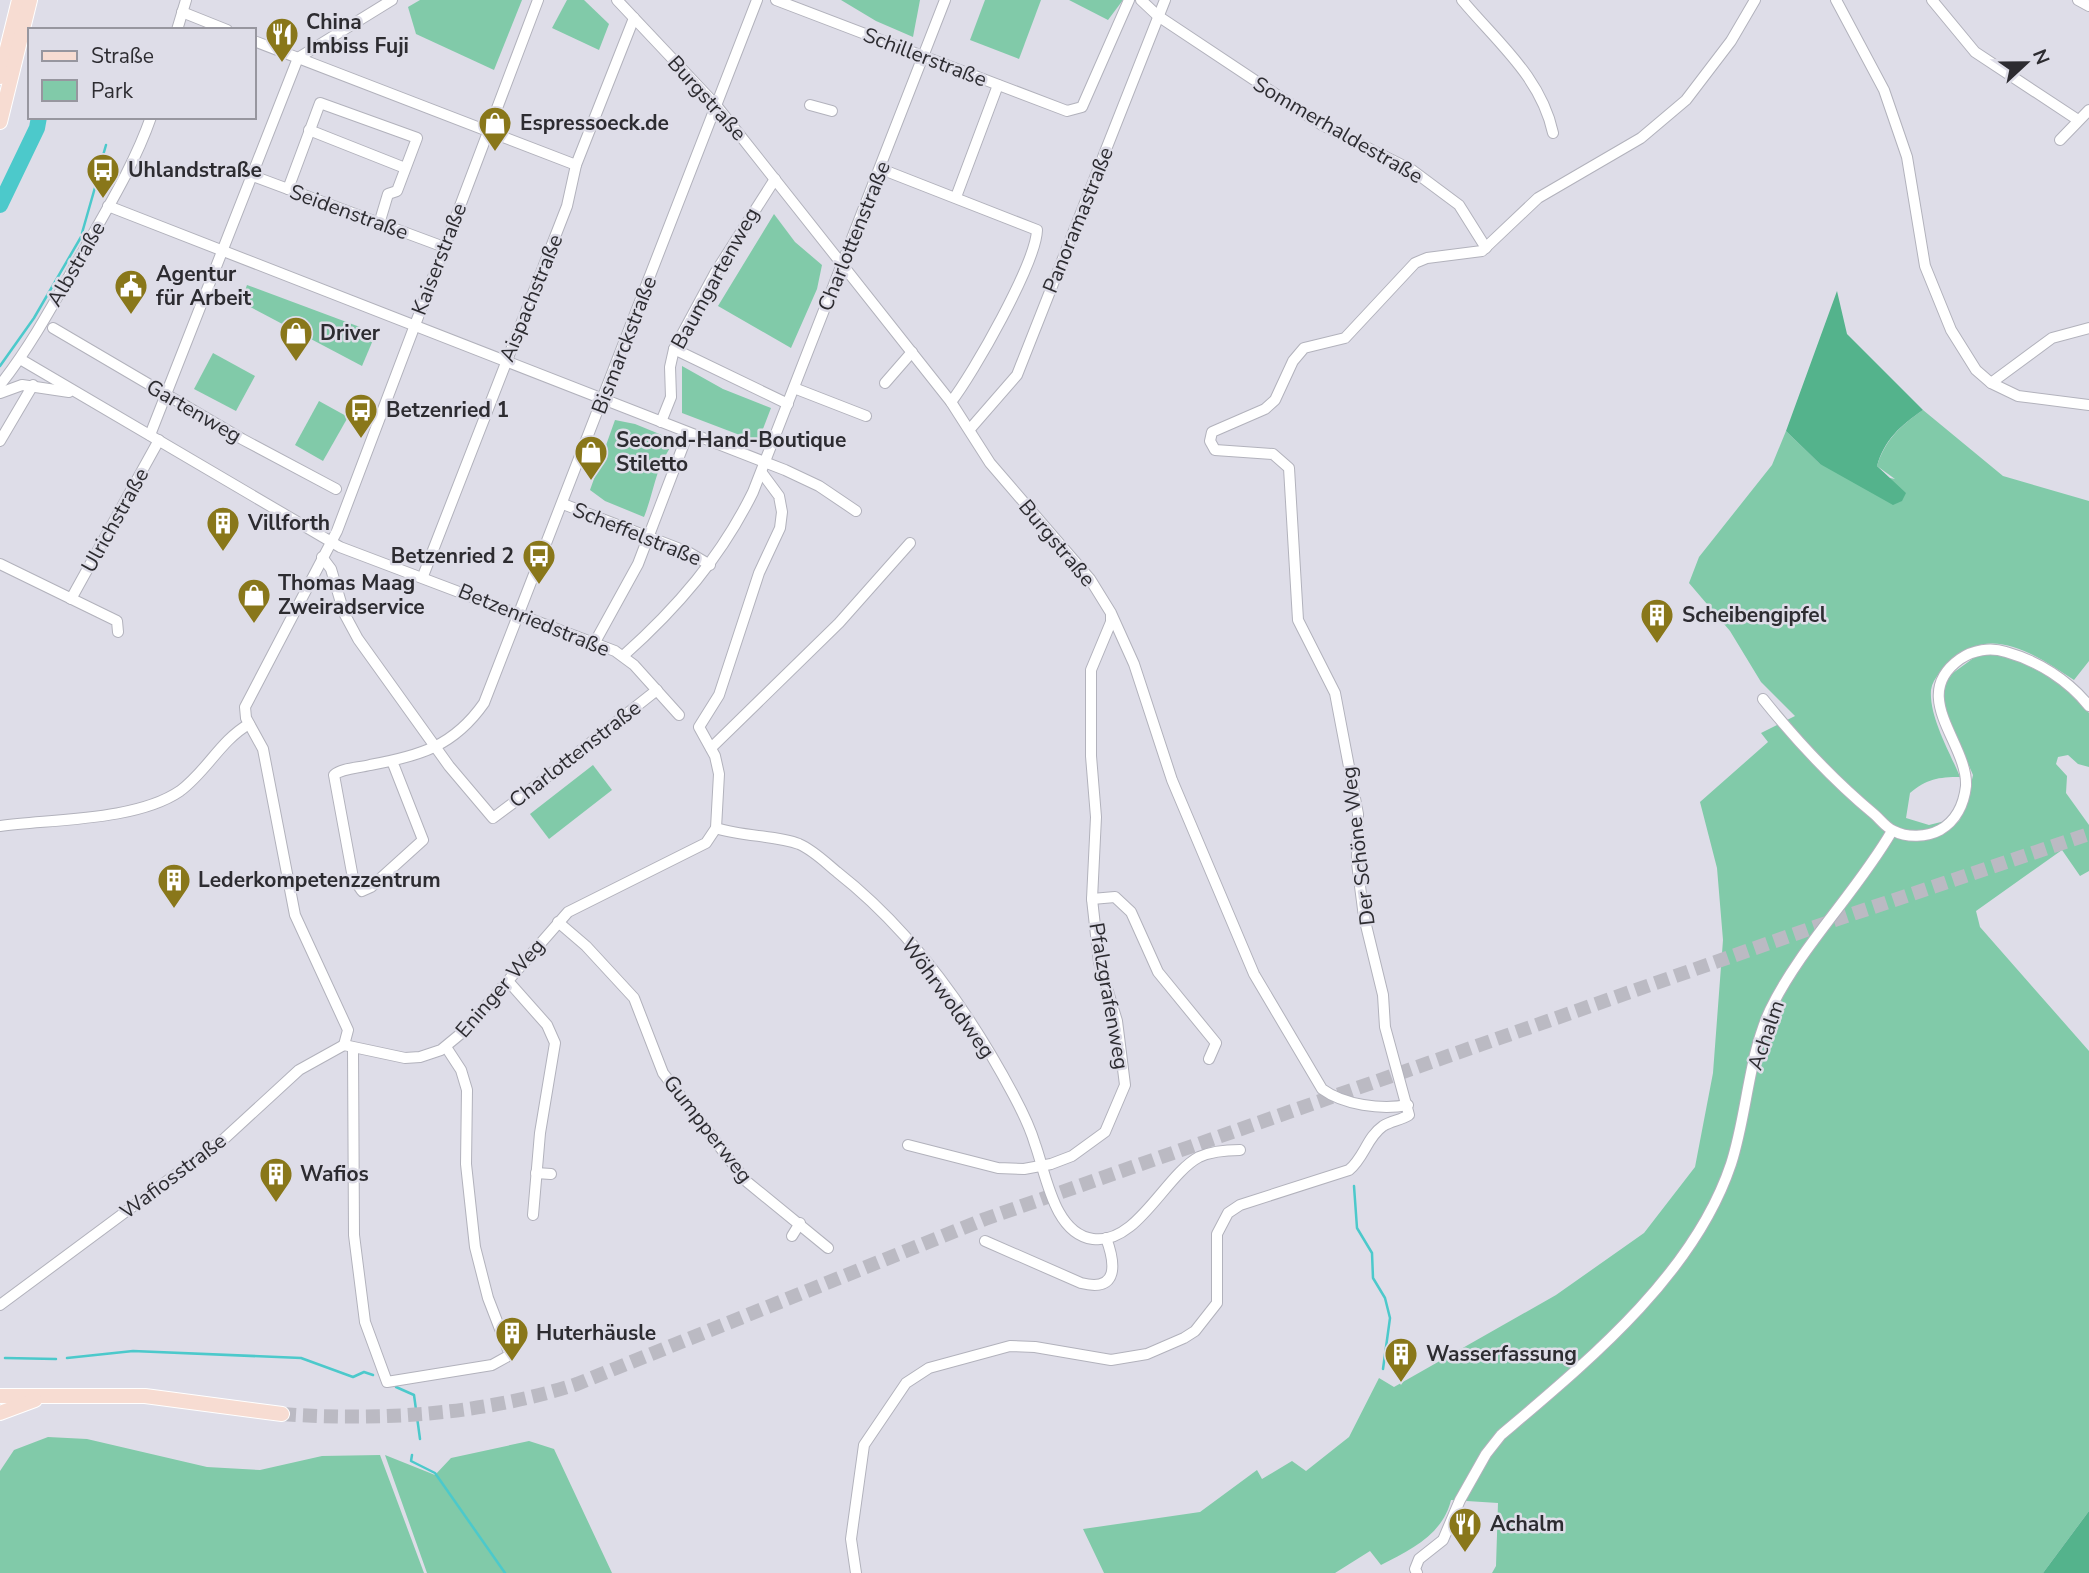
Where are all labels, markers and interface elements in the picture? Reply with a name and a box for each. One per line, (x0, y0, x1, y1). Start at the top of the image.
place label: China Imbiss Fuji (306, 8, 409, 60)
restaurant icon: China Imbiss Fuji (263, 15, 301, 64)
street label: Schillerstraße (859, 21, 991, 93)
legend (28, 28, 256, 119)
north arrow (1991, 28, 2061, 98)
text: Straße (91, 42, 154, 70)
text: N (2026, 46, 2056, 68)
street label: Burgstraße (661, 49, 753, 147)
street label: Sommerhaldestraße (1248, 70, 1428, 190)
text: Park (91, 77, 133, 105)
shop icon: Espressoeck.de (476, 104, 514, 153)
place label: Espressoeck.de (520, 109, 669, 137)
street label: Panoramastraße (1036, 143, 1120, 297)
bus stop icon: Uhlandstraße (84, 151, 122, 200)
place label: Uhlandstraße (128, 156, 262, 184)
street label: Charlottenstraße (811, 157, 897, 315)
street label: Seidenstraße (286, 178, 412, 246)
street label: Kaiserstraße (405, 199, 473, 319)
street label: Baumgartenweg (664, 202, 766, 354)
street label: Albstraße (40, 216, 112, 312)
street label: Aispachstraße (493, 230, 569, 366)
place label: Agentur für Arbeit (156, 260, 252, 312)
public building icon: Agentur für Arbeit (112, 267, 150, 316)
street label: Bismarckstraße (585, 272, 663, 418)
shop icon: Driver (277, 314, 315, 363)
place label: Driver (320, 319, 381, 347)
street label: Gartenweg (141, 372, 247, 450)
bus stop icon: Betzenried 1 (342, 391, 380, 440)
place label: Betzenried 1 (386, 396, 509, 424)
place label: Second-Hand-Boutique Stiletto (616, 426, 846, 478)
shop icon: Second-Hand-Boutique Stiletto (572, 433, 610, 482)
street label: Ulrichstraße (75, 463, 155, 577)
street label: Burgstraße (1012, 494, 1102, 592)
street label: Scheffelstraße (569, 495, 705, 573)
building icon: Villforth (204, 504, 242, 553)
place label: Villforth (247, 509, 330, 537)
bus stop icon: Betzenried 2 (520, 537, 558, 586)
place label: Betzenried 2 (391, 542, 514, 570)
place label: Thomas Maag Zweiradservice (278, 569, 425, 621)
shop icon: Thomas Maag Zweiradservice (235, 576, 273, 625)
street label: Betzenriedstraße (454, 577, 614, 663)
building icon: Scheibengipfel (1638, 596, 1676, 645)
place label: Scheibengipfel (1682, 601, 1827, 629)
street label: Charlottenstraße (503, 694, 647, 814)
street label: Der Schöne Weg (1334, 765, 1382, 927)
building icon: Lederkompetenzzentrum (155, 861, 193, 910)
place label: Lederkompetenzzentrum (198, 866, 441, 894)
street label: Pfalzgrafenweg (1082, 920, 1136, 1072)
street label: Wöhrwoldweg (895, 932, 1001, 1064)
street label: Eninger Weg (449, 933, 551, 1043)
street label: Achalm (1741, 996, 1791, 1074)
street label: Gumpperweg (657, 1069, 759, 1189)
street label: Wafiosstraße (114, 1127, 232, 1225)
building icon: Wafios (257, 1155, 295, 1204)
place label: Wafios (300, 1160, 369, 1188)
building icon: Huterhäusle (493, 1314, 531, 1363)
place label: Huterhäusle (536, 1319, 656, 1347)
building icon: Wasserfassung (1382, 1335, 1420, 1384)
place label: Wasserfassung (1426, 1340, 1577, 1368)
restaurant icon: Achalm (1446, 1505, 1484, 1554)
place label: Achalm (1490, 1510, 1564, 1538)

